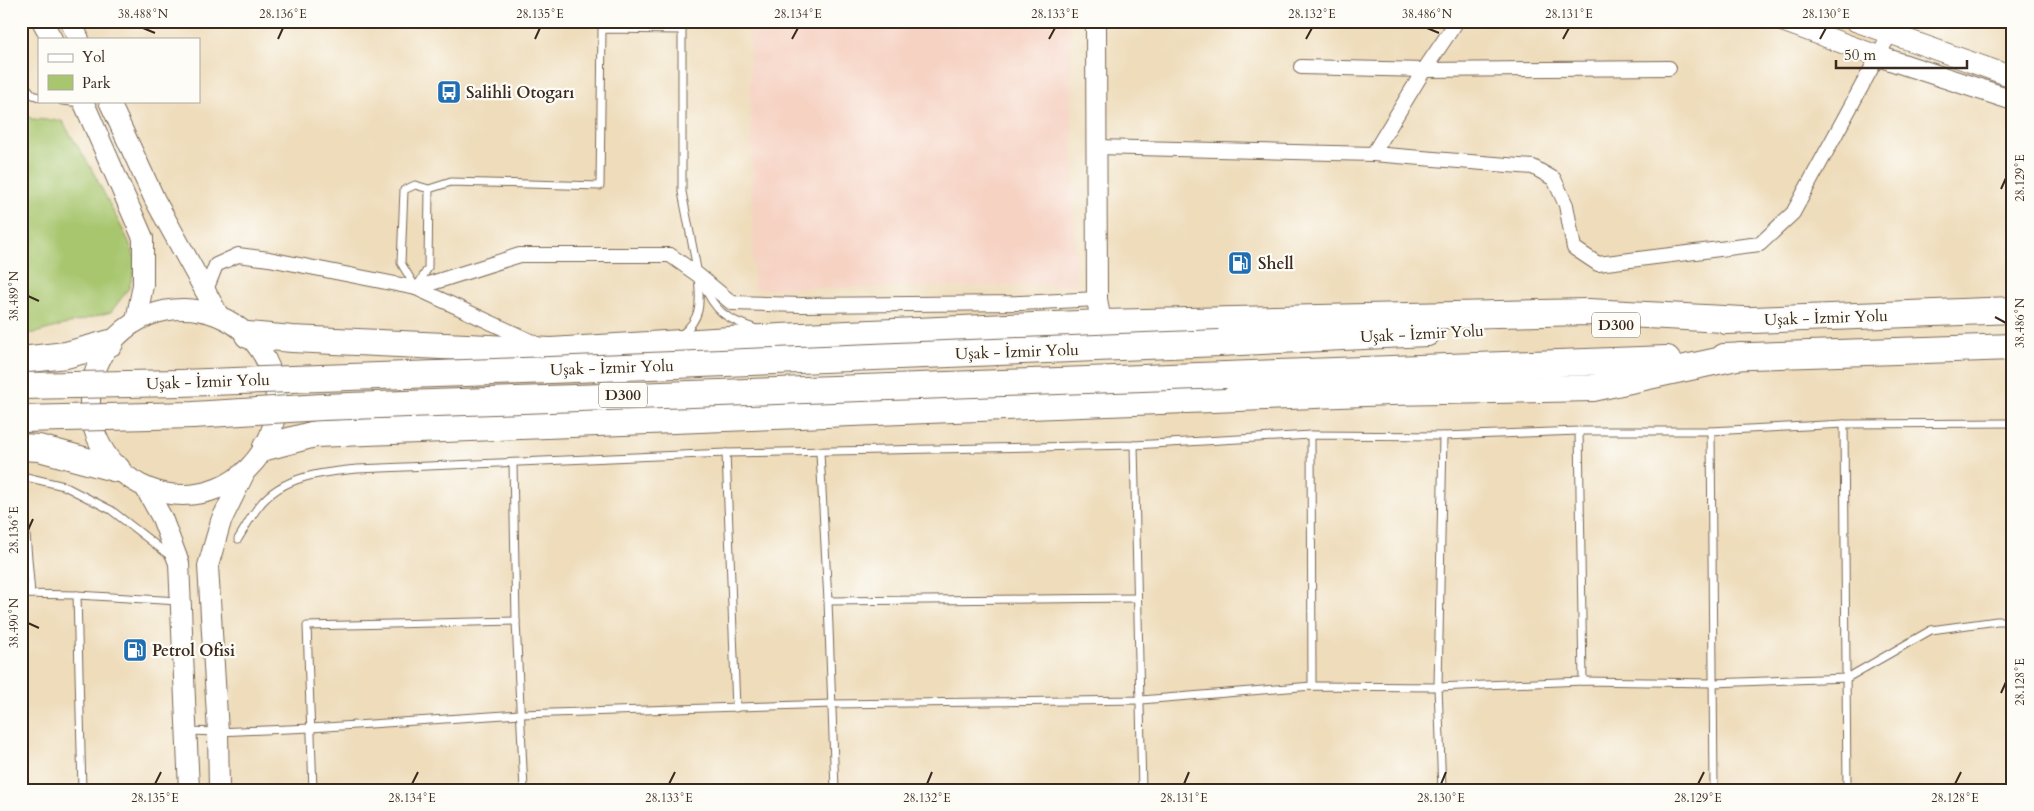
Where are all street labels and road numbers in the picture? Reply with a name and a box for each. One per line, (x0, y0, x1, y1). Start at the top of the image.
street label: Uşak - İzmir Yolu (1764, 305, 1889, 331)
road number: D300 (1592, 312, 1640, 338)
street label: Uşak - İzmir Yolu (1360, 320, 1485, 348)
street label: Uşak - İzmir Yolu (955, 339, 1080, 365)
street label: Uşak - İzmir Yolu (550, 355, 675, 381)
street label: Uşak - İzmir Yolu (146, 369, 271, 395)
road number: D300 (599, 382, 647, 408)

